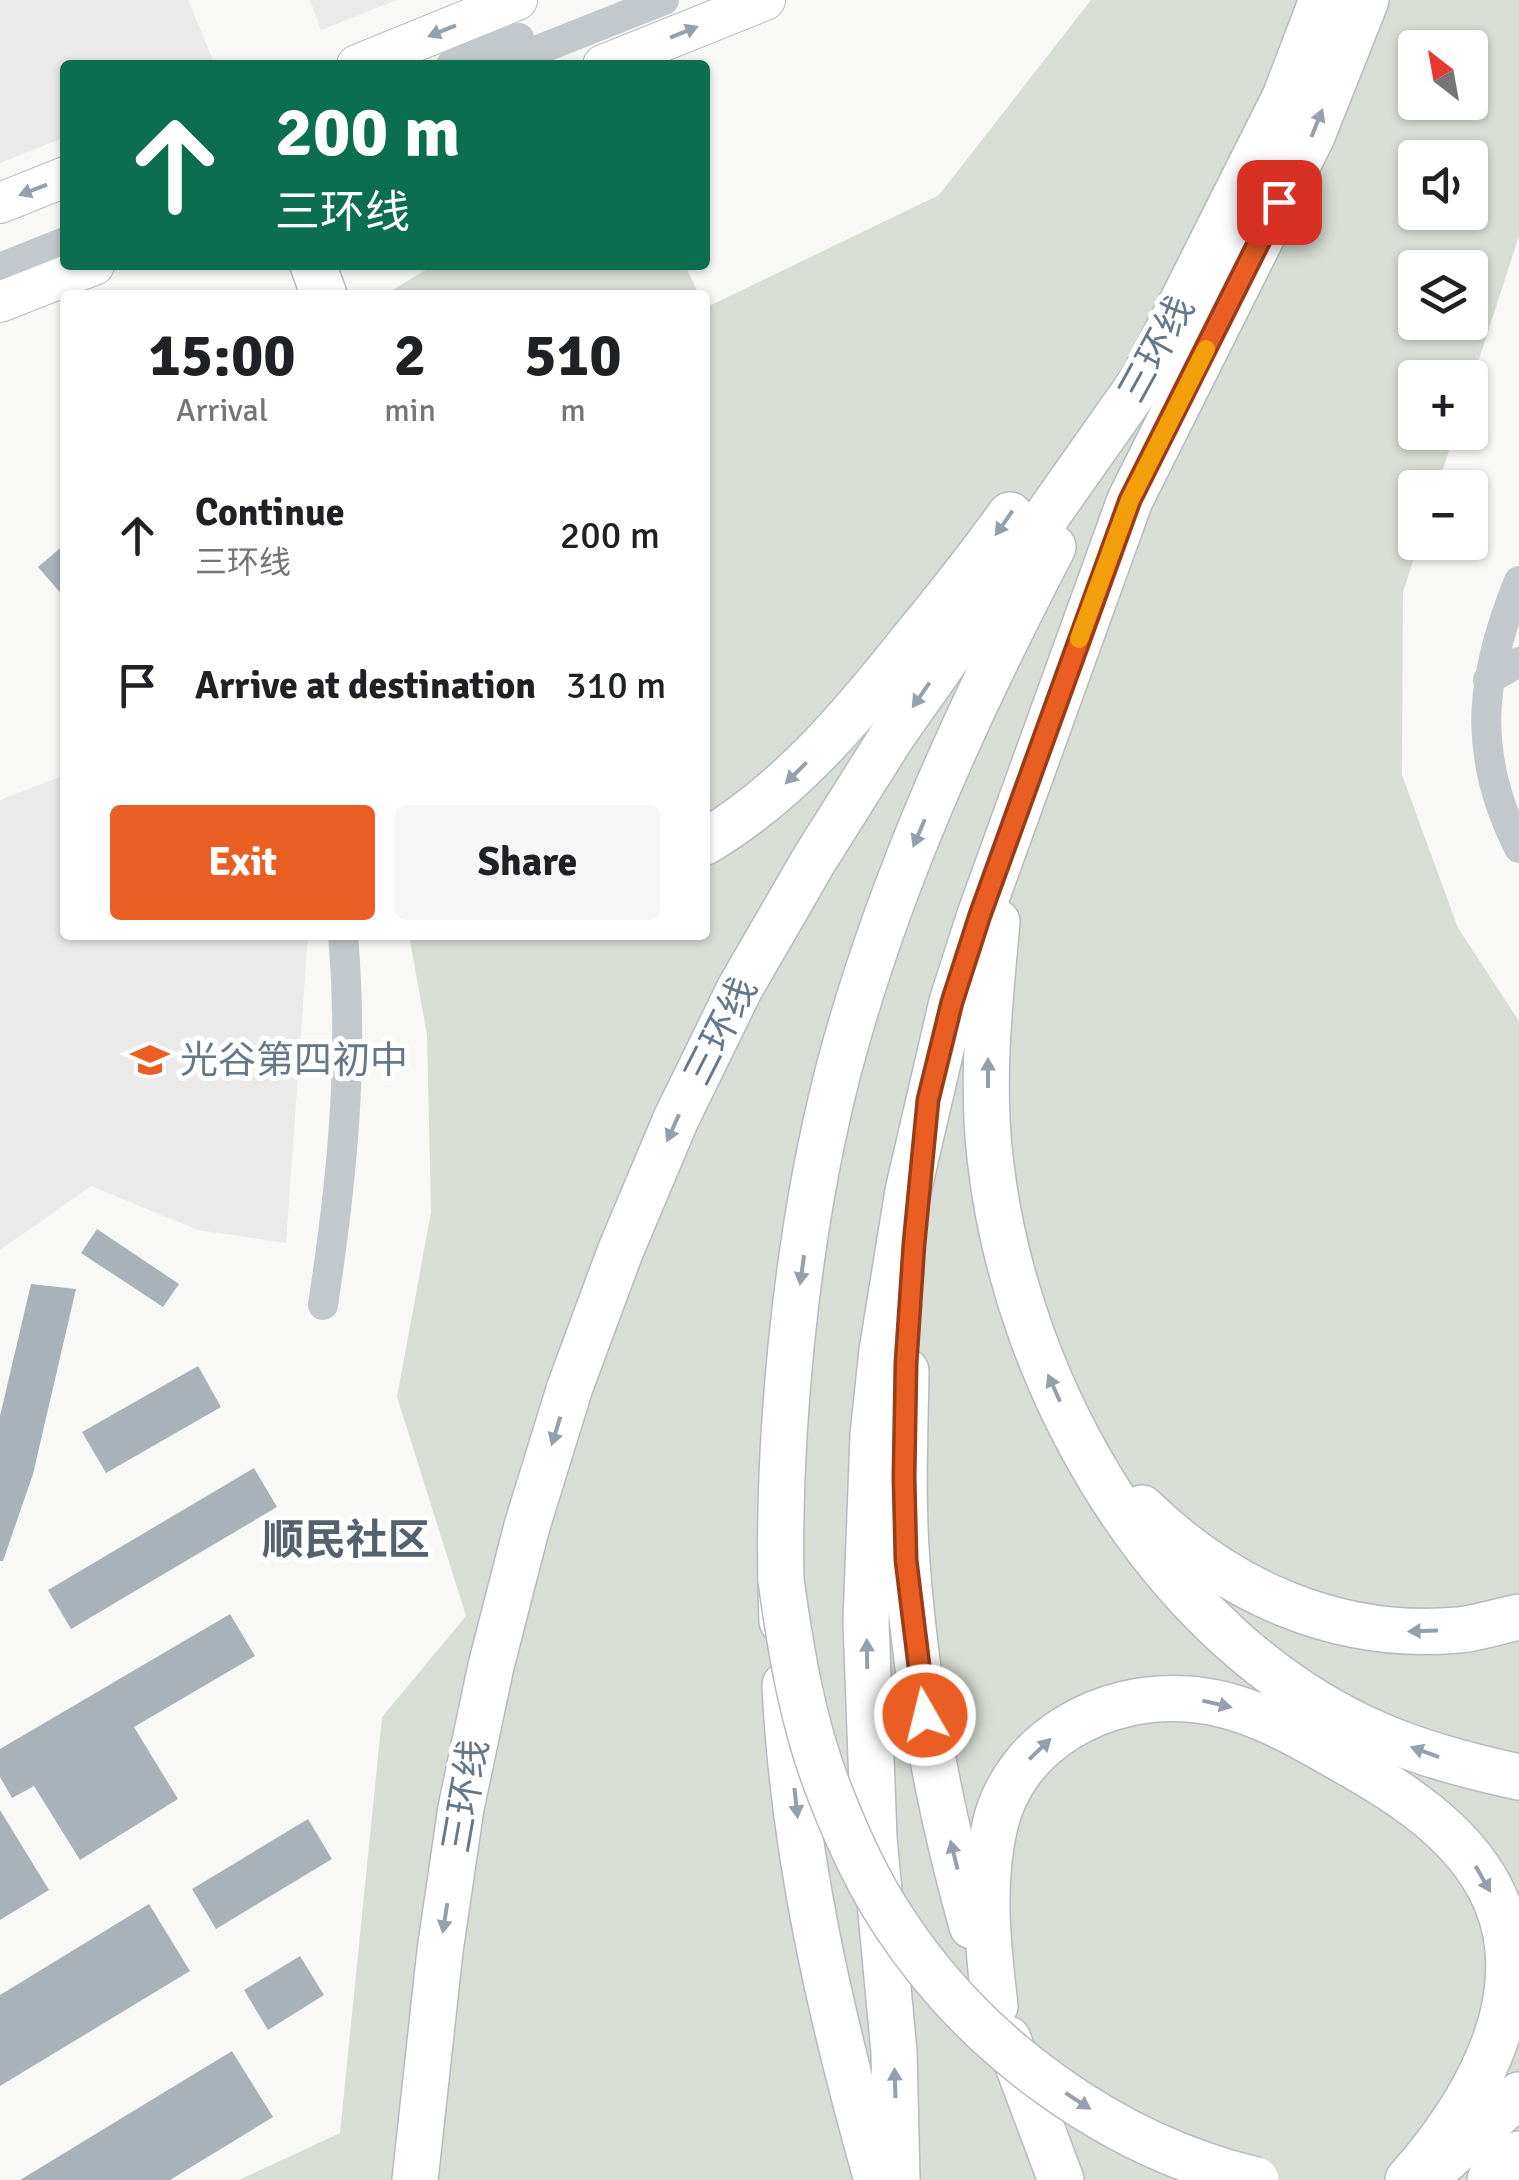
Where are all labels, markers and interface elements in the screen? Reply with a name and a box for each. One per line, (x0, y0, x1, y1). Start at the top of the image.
one-way arrow (426, 23, 456, 39)
one-way arrow (669, 24, 699, 40)
north arrow (1398, 30, 1488, 120)
map controls (1398, 30, 1488, 560)
text: 200 m (275, 89, 460, 175)
icon: ahead (110, 100, 240, 230)
one-way arrow (1309, 108, 1325, 138)
button: sound (1398, 140, 1488, 230)
pin (1237, 160, 1322, 245)
icon: arrive (1252, 175, 1307, 230)
one-way arrow (17, 183, 47, 199)
text: 三环线 (275, 185, 410, 240)
button: layers (1398, 250, 1488, 340)
street label: 三环线 (1108, 288, 1205, 410)
text: 15:00 (148, 319, 296, 393)
text: 2 (394, 319, 426, 393)
text: 510 (524, 319, 622, 393)
button: + (1398, 360, 1488, 450)
text: Arrival (176, 391, 268, 430)
text: min (384, 391, 436, 430)
text: m (560, 391, 586, 430)
button: − (1398, 470, 1488, 560)
text: Continue (195, 489, 345, 536)
icon: ahead (110, 508, 165, 563)
one-way arrow (995, 510, 1014, 536)
text: 200 m (560, 512, 660, 559)
text: 三环线 (195, 543, 291, 582)
icon: arrive (110, 658, 165, 713)
text: Arrive at destination (195, 662, 536, 709)
text: 310 m (566, 662, 666, 709)
one-way arrow (912, 681, 931, 708)
one-way arrow (785, 760, 809, 784)
button: Exit (110, 805, 375, 920)
button: Share (395, 805, 660, 920)
one-way arrow (911, 819, 927, 848)
street label: 三环线 (674, 970, 767, 1093)
place label: 光谷第四初中 (180, 1037, 408, 1084)
school or university icon: 光谷第四初中 (129, 1039, 171, 1081)
one-way arrow (980, 1057, 996, 1089)
one-way arrow (665, 1113, 681, 1143)
one-way arrow (793, 1254, 809, 1286)
one-way arrow (1046, 1373, 1062, 1403)
one-way arrow (548, 1417, 563, 1447)
district label: 顺民社区 (262, 1515, 430, 1566)
one-way arrow (1406, 1623, 1438, 1639)
one-way arrow (858, 1637, 874, 1669)
position arrow (873, 1663, 977, 1767)
one-way arrow (1202, 1697, 1233, 1713)
street label: 三环线 (432, 1736, 499, 1856)
one-way arrow (1028, 1737, 1052, 1761)
one-way arrow (1410, 1744, 1440, 1760)
one-way arrow (788, 1788, 804, 1820)
one-way arrow (946, 1839, 961, 1870)
one-way arrow (1473, 1865, 1491, 1893)
one-way arrow (436, 1903, 452, 1934)
one-way arrow (886, 2066, 902, 2098)
one-way arrow (1064, 2092, 1091, 2110)

